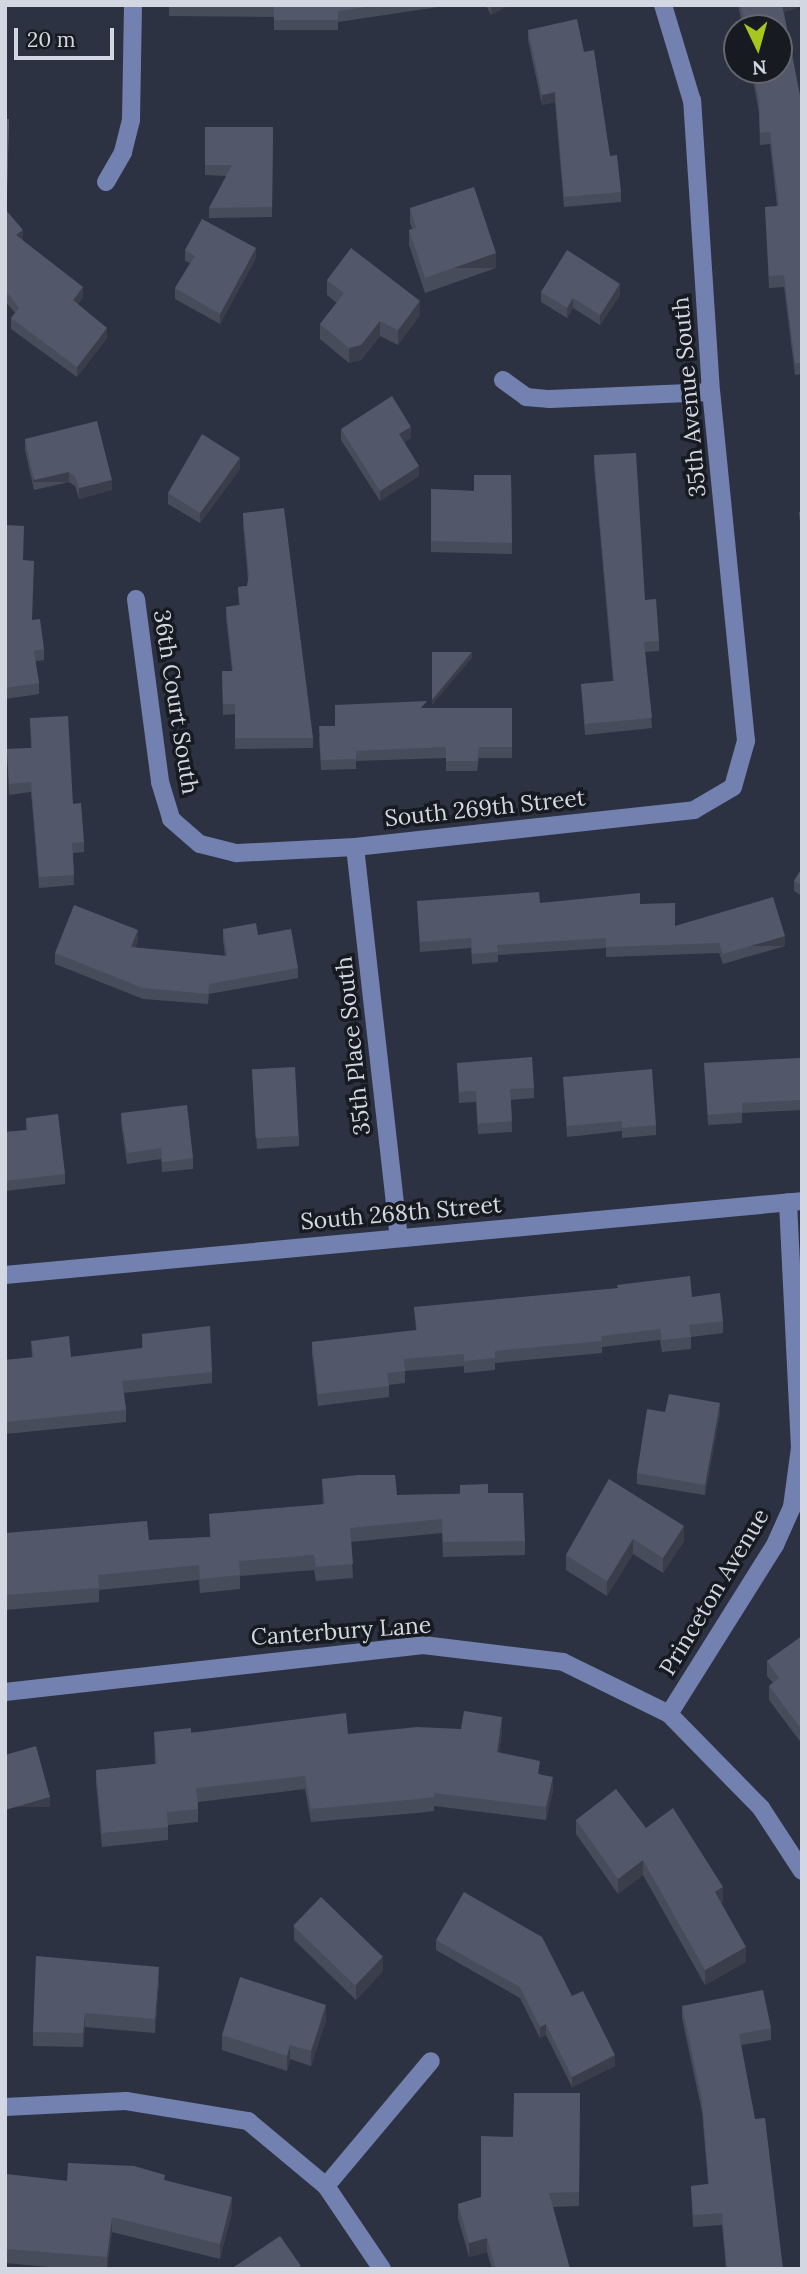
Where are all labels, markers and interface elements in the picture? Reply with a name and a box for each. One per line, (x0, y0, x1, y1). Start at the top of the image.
scale bar (18, 14, 117, 58)
north arrow (723, 14, 793, 84)
text: 20 m (27, 26, 76, 53)
text: N (751, 55, 768, 81)
street label: 35th Avenue South (666, 296, 712, 498)
street label: 36th Court South (148, 608, 204, 796)
street label: South 269th Street (383, 784, 587, 832)
street label: 35th Place South (330, 955, 376, 1137)
street label: South 268th Street (299, 1190, 503, 1236)
street label: Princeton Avenue (653, 1504, 775, 1680)
street label: Canterbury Lane (250, 1611, 432, 1651)

